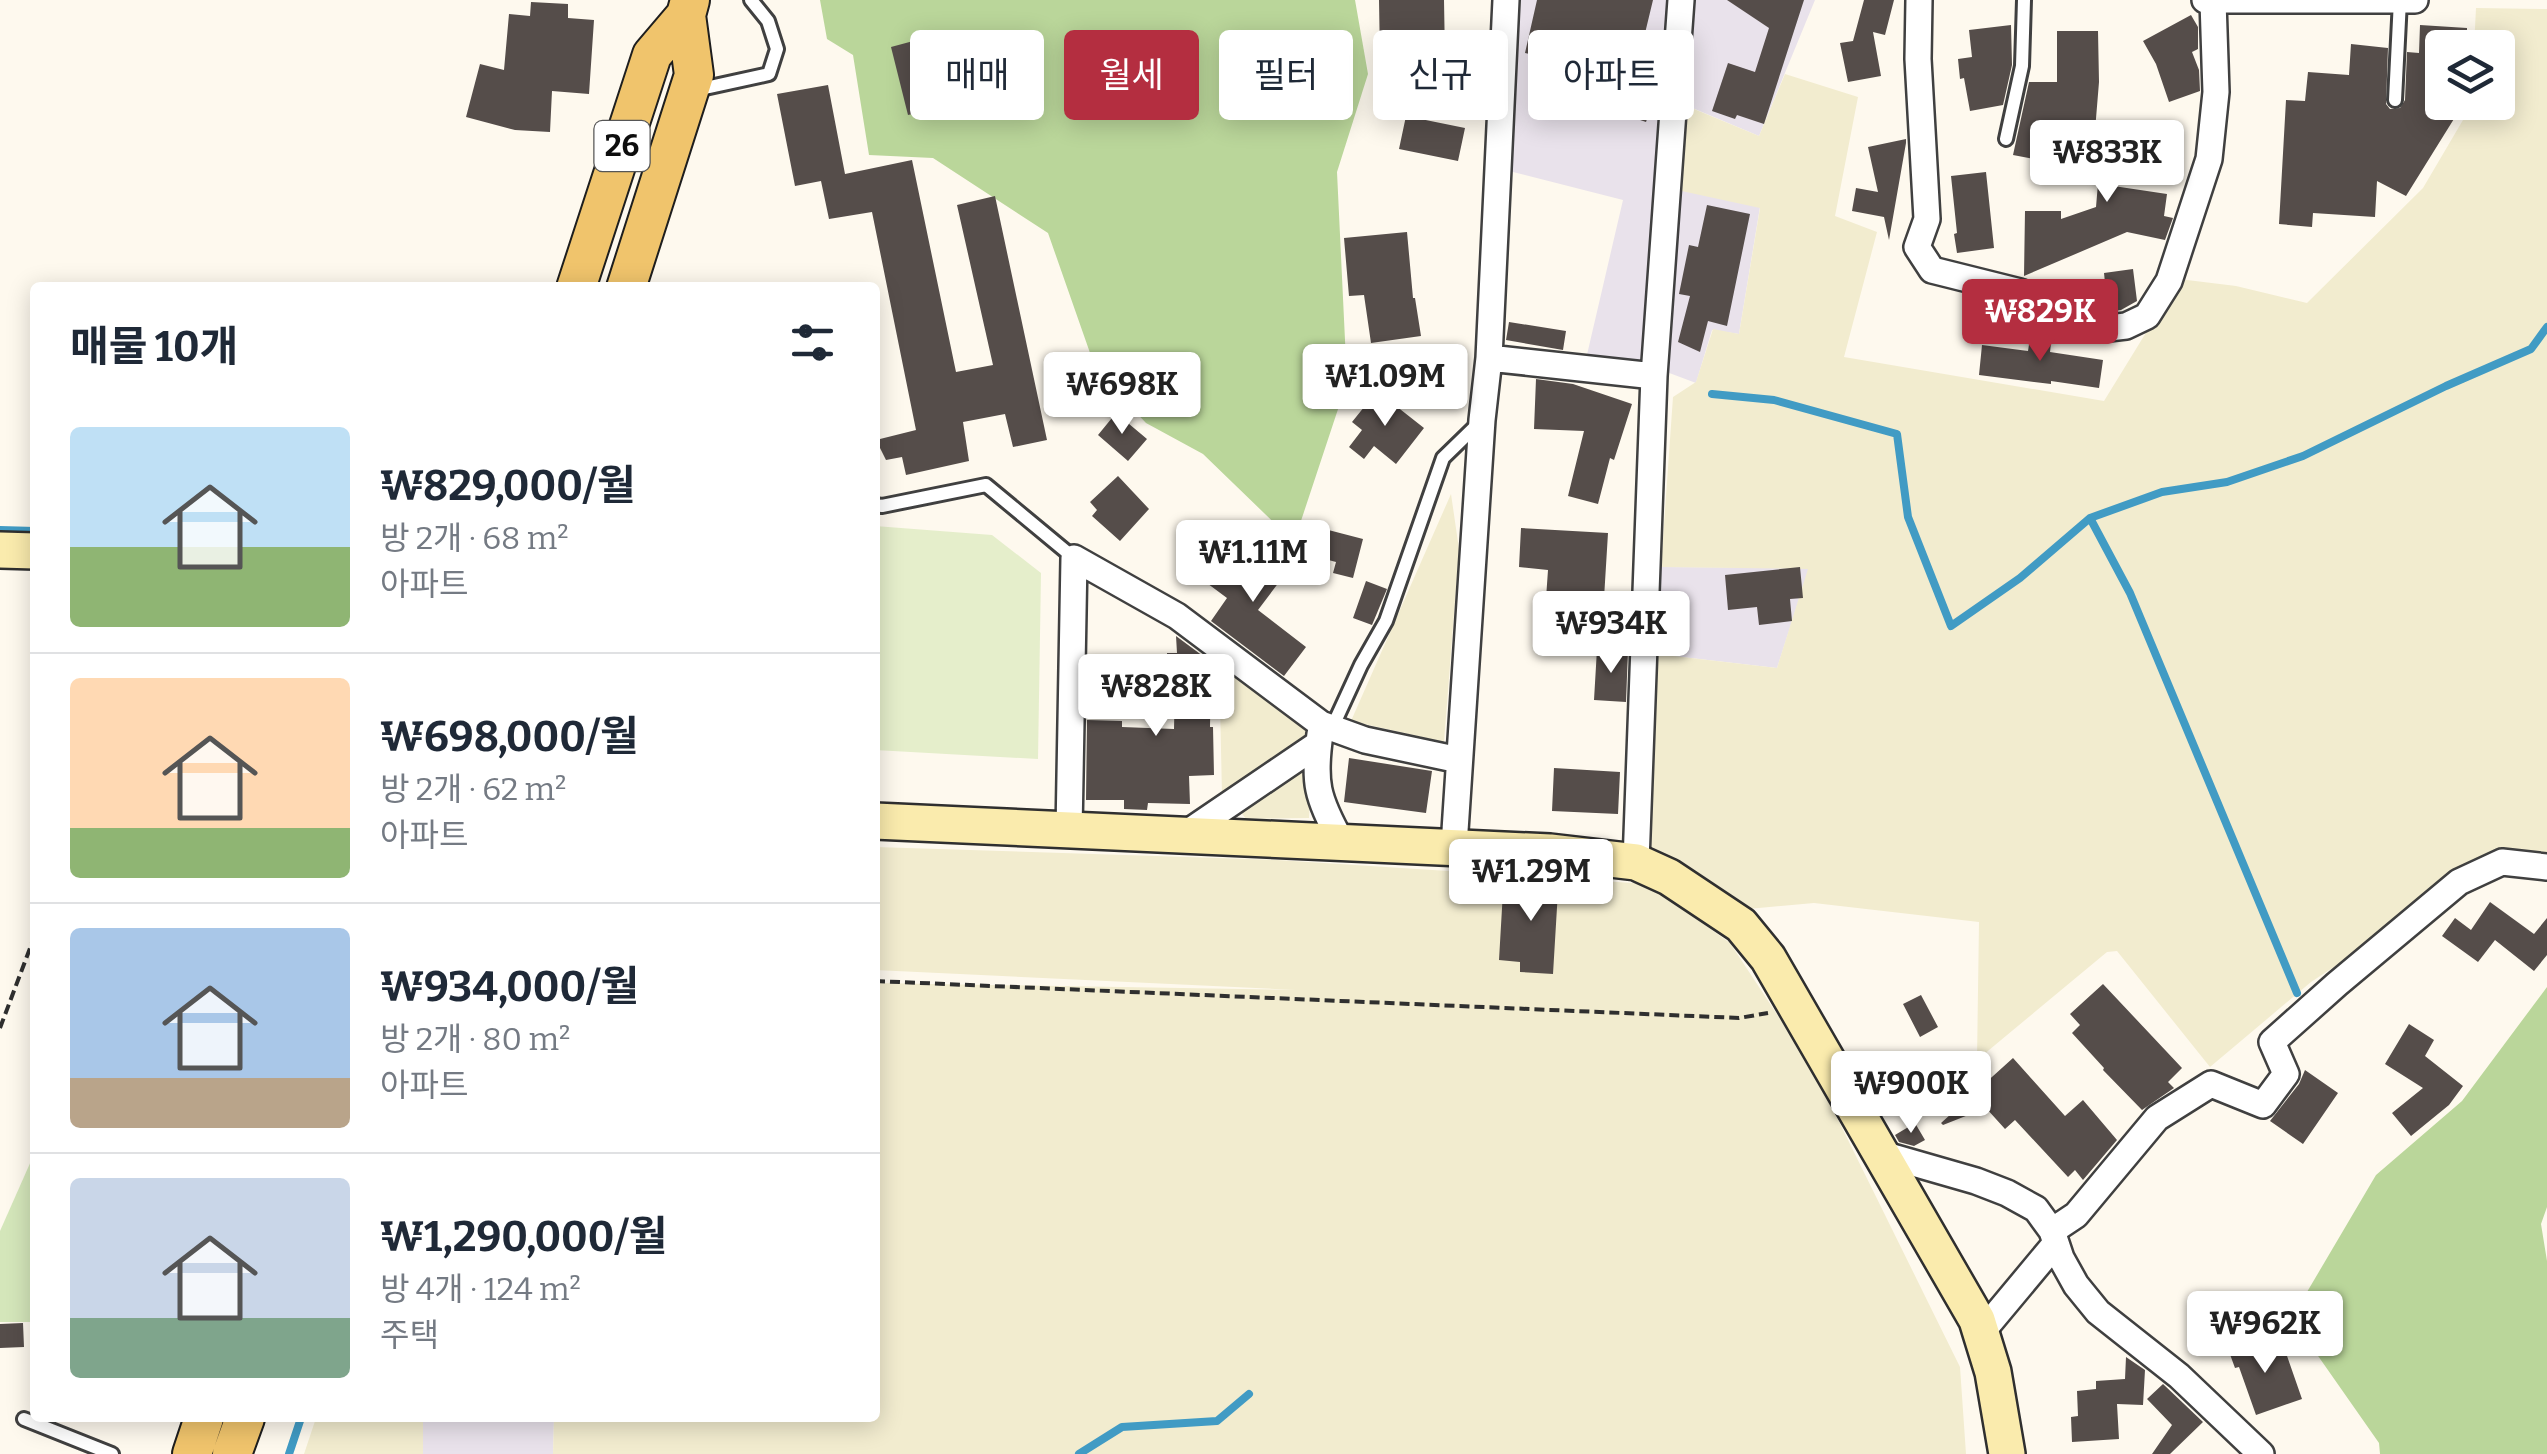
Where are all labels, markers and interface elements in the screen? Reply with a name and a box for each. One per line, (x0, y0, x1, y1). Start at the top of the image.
chip: 매매 (910, 30, 1044, 120)
chip: 월세 (1064, 30, 1199, 120)
chip: 필터 (1219, 30, 1353, 120)
chip: 신규 (1373, 30, 1508, 120)
chip: 아파트 (1528, 30, 1694, 120)
map controls (2425, 30, 2515, 120)
button: layers (2425, 30, 2515, 120)
pin: ₩833K (2037, 120, 2177, 205)
road number: 26 (594, 121, 650, 171)
text: ₩833K (2052, 133, 2162, 171)
pin: ₩829K (1970, 279, 2110, 364)
text: ₩829K (1984, 292, 2096, 330)
icon: filters (785, 315, 840, 370)
text: 매물 10개 (70, 322, 238, 372)
pin: ₩1.09M (1304, 344, 1466, 429)
pin: ₩698K (1052, 352, 1192, 437)
text: ₩1.09M (1325, 357, 1445, 395)
text: ₩698K (1066, 365, 1178, 403)
text: ₩829,000/월 (380, 461, 636, 511)
icon: home (150, 467, 270, 587)
text: 방 2개 · 68 m² (380, 519, 569, 557)
pin: ₩1.11M (1172, 520, 1334, 605)
text: ₩1.11M (1198, 533, 1308, 571)
text: 아파트 (380, 565, 468, 603)
pin: ₩934K (1541, 591, 1681, 676)
text: ₩934K (1555, 604, 1667, 642)
pin: ₩828K (1086, 654, 1226, 739)
text: ₩828K (1100, 667, 1212, 705)
text: ₩698,000/월 (380, 712, 639, 762)
icon: home (150, 718, 270, 838)
text: 방 2개 · 62 m² (380, 770, 566, 808)
text: 아파트 (380, 816, 468, 854)
pin: ₩1.29M (1450, 839, 1612, 924)
text: ₩1.29M (1471, 852, 1591, 890)
text: ₩934,000/월 (380, 962, 639, 1012)
icon: home (150, 968, 270, 1088)
text: 방 2개 · 80 m² (380, 1020, 570, 1058)
pin: ₩900K (1841, 1051, 1981, 1136)
text: ₩900K (1853, 1064, 1969, 1102)
text: 아파트 (380, 1066, 468, 1104)
text: ₩1,290,000/월 (380, 1212, 667, 1262)
icon: home (150, 1218, 270, 1338)
text: 방 4개 · 124 m² (380, 1270, 581, 1308)
pin: ₩962K (2195, 1291, 2335, 1376)
text: ₩962K (2209, 1304, 2321, 1342)
text: 주택 (380, 1316, 439, 1354)

